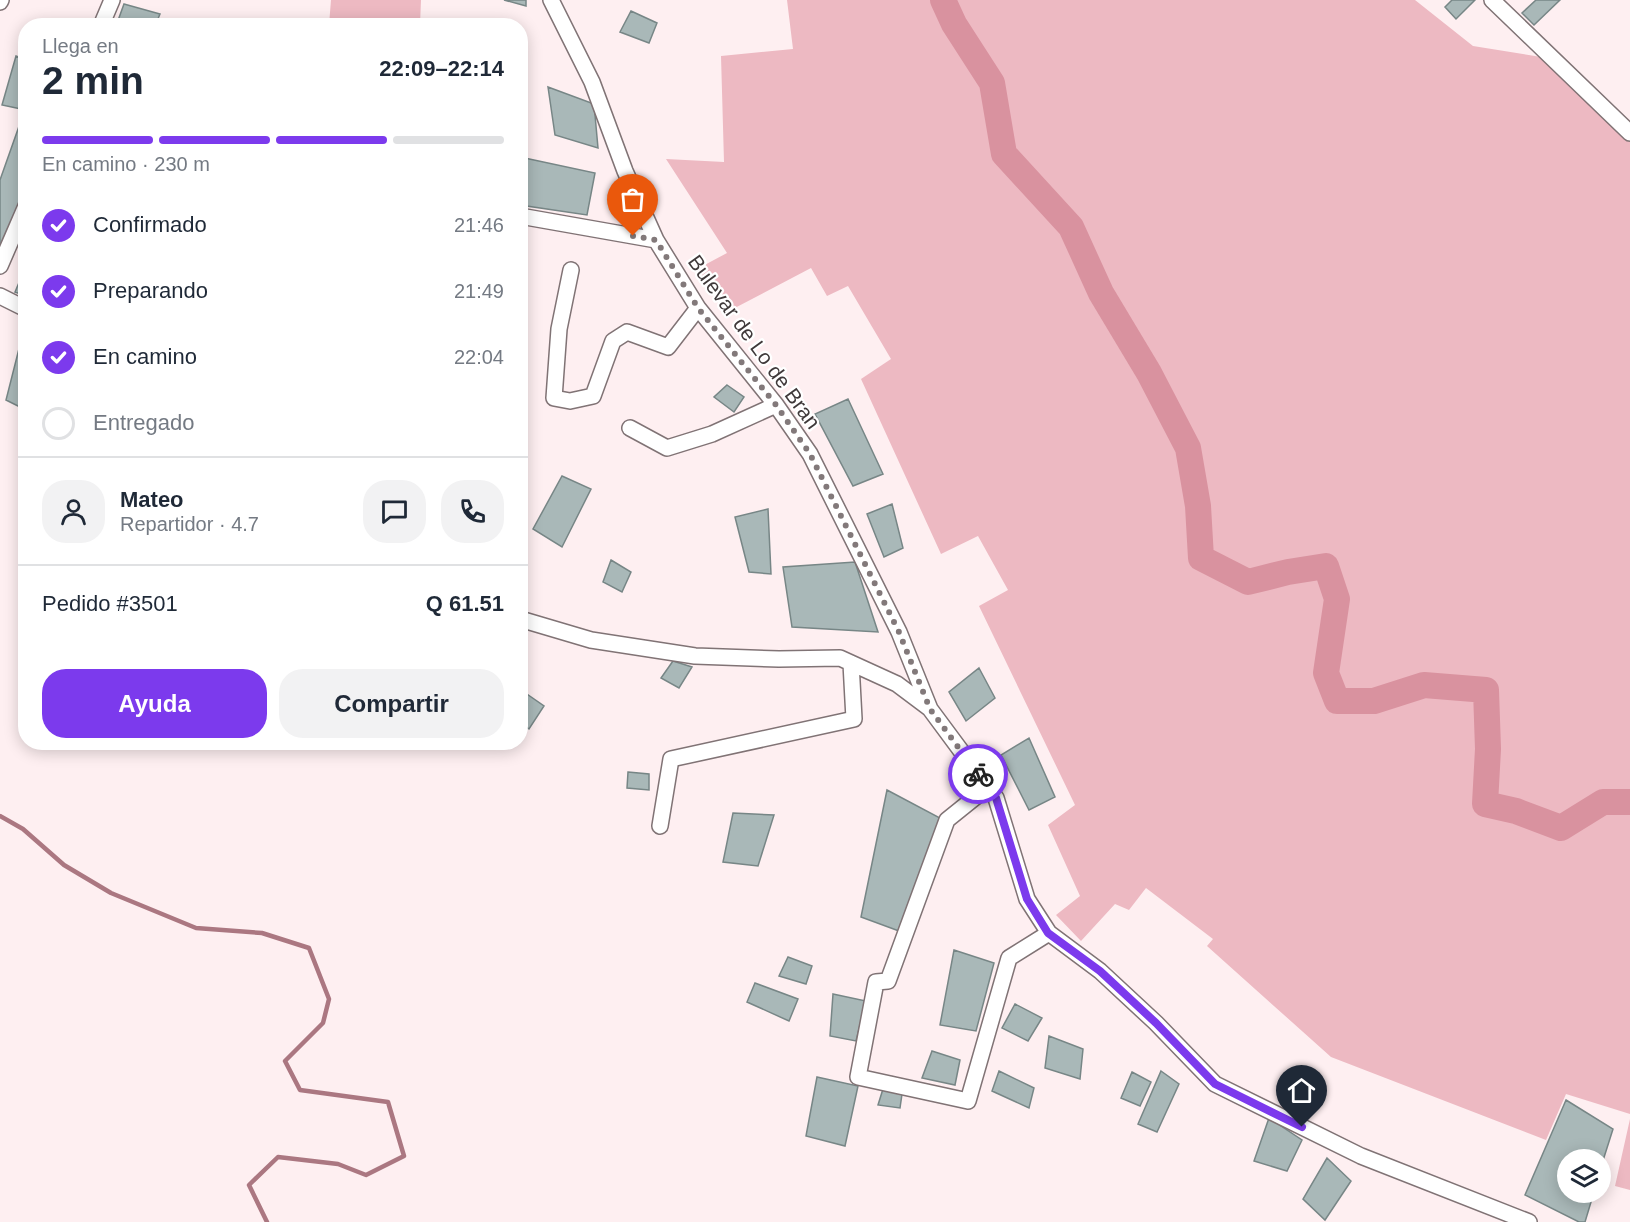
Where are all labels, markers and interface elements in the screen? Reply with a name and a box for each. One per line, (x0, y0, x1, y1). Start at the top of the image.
text: Llega en (42, 35, 119, 57)
text: 22:09–22:14 (379, 56, 504, 81)
text: 2 min (42, 59, 144, 102)
text: En camino · 230 m (42, 153, 210, 175)
pin (607, 174, 658, 236)
icon: bag (616, 183, 649, 216)
icon: check (42, 209, 75, 242)
text: Confirmado (93, 212, 207, 237)
text: 21:46 (454, 214, 504, 236)
street label: Bulevar de Lo de Bran (684, 250, 825, 433)
icon: check (42, 275, 75, 308)
text: Preparando (93, 278, 208, 303)
text: 21:49 (454, 280, 504, 302)
icon: check (42, 341, 75, 374)
text: En camino (93, 344, 197, 369)
text: 22:04 (454, 346, 504, 368)
text: Entregado (93, 410, 195, 435)
button: person (42, 480, 105, 543)
button: chat (363, 480, 426, 543)
button: phone (441, 480, 504, 543)
text: Mateo (120, 487, 184, 512)
text: Repartidor · 4.7 (120, 513, 259, 535)
text: Pedido #3501 (42, 591, 178, 616)
text: Q 61.51 (426, 591, 504, 616)
button: Ayuda (42, 669, 267, 738)
button: Compartir (279, 669, 504, 738)
courier (948, 744, 1008, 804)
icon: bike (962, 758, 995, 791)
pin (1276, 1065, 1327, 1127)
icon: home (1285, 1074, 1318, 1107)
map controls (1557, 1149, 1611, 1203)
button: layers (1557, 1149, 1611, 1203)

